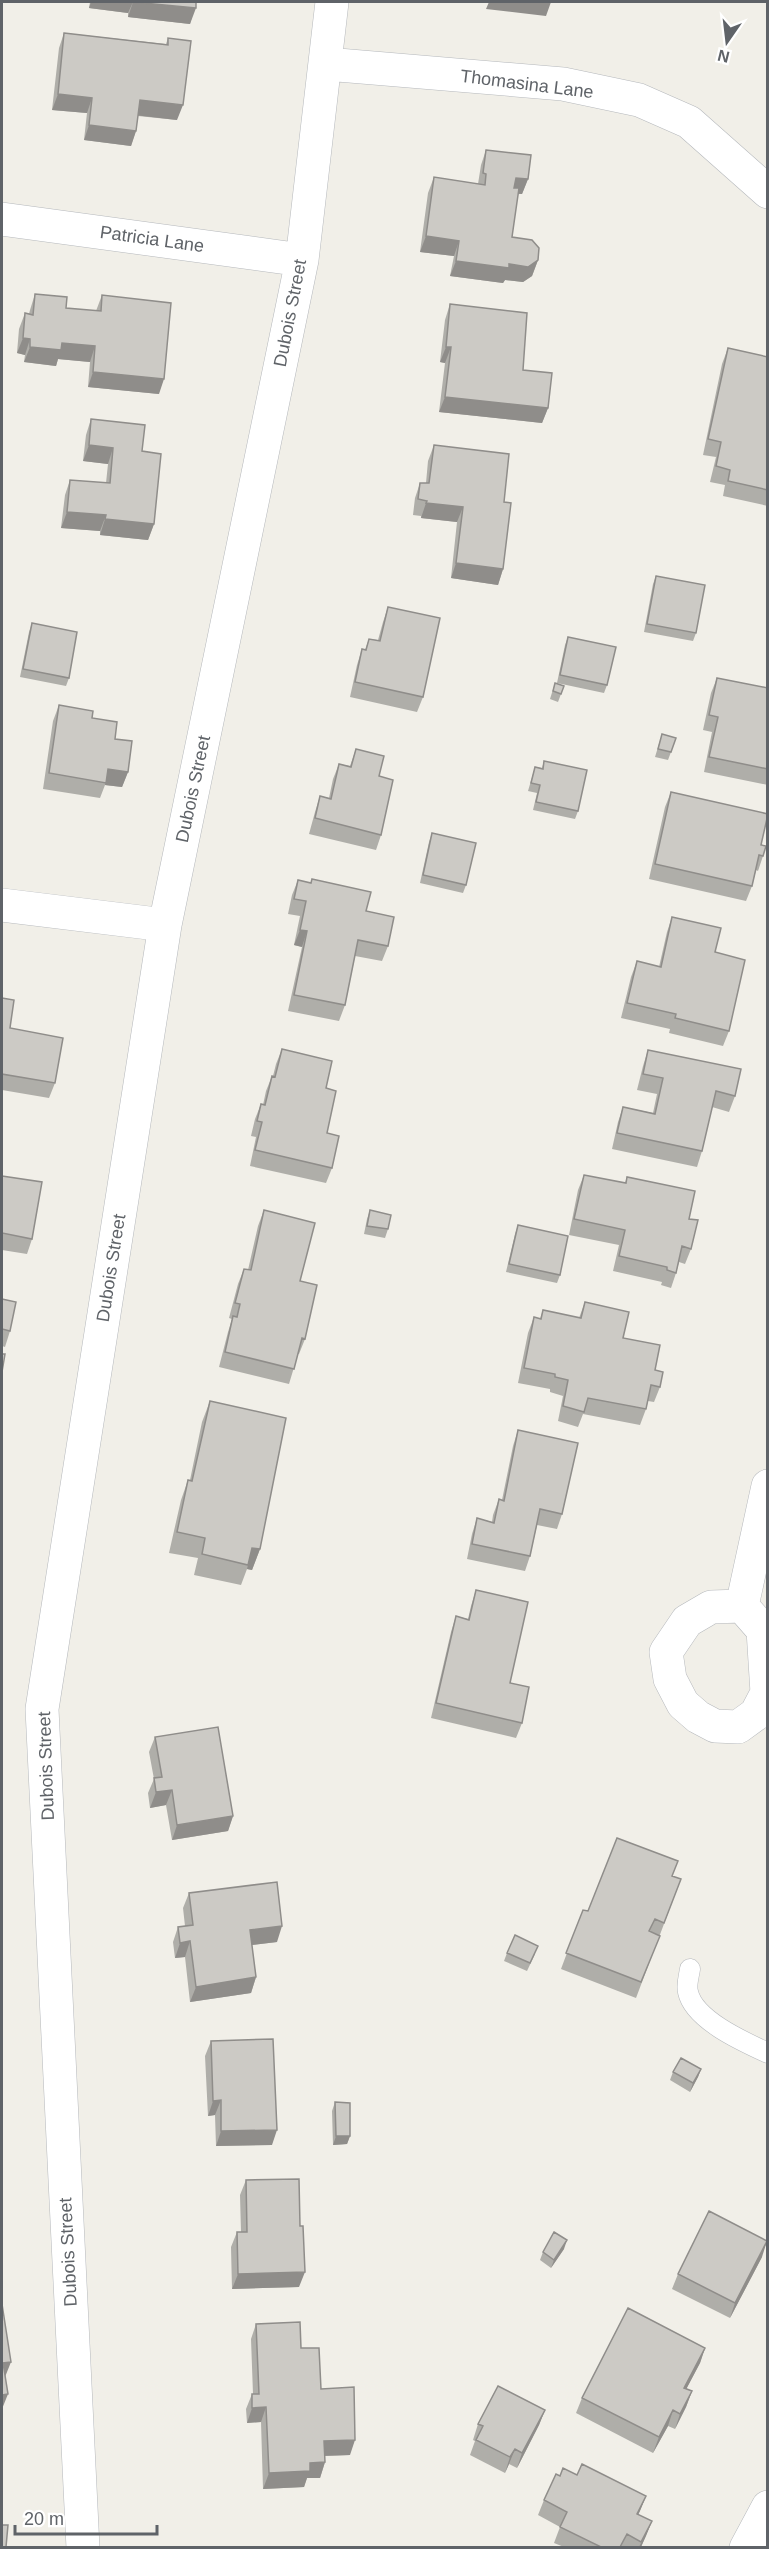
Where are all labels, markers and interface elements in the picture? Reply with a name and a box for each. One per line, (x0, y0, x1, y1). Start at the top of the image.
north arrow (697, 12, 757, 72)
text: N (716, 46, 731, 66)
street label: Thomasina Lane (459, 66, 595, 102)
street label: Patricia Lane (99, 222, 205, 256)
street label: Dubois Street (270, 258, 310, 368)
street label: Dubois Street (172, 734, 214, 844)
street label: Dubois Street (93, 1213, 129, 1323)
street label: Dubois Street (34, 1711, 58, 1821)
street label: Dubois Street (55, 2197, 81, 2307)
scale bar (15, 2498, 158, 2536)
text: 20 m (24, 2509, 64, 2529)

